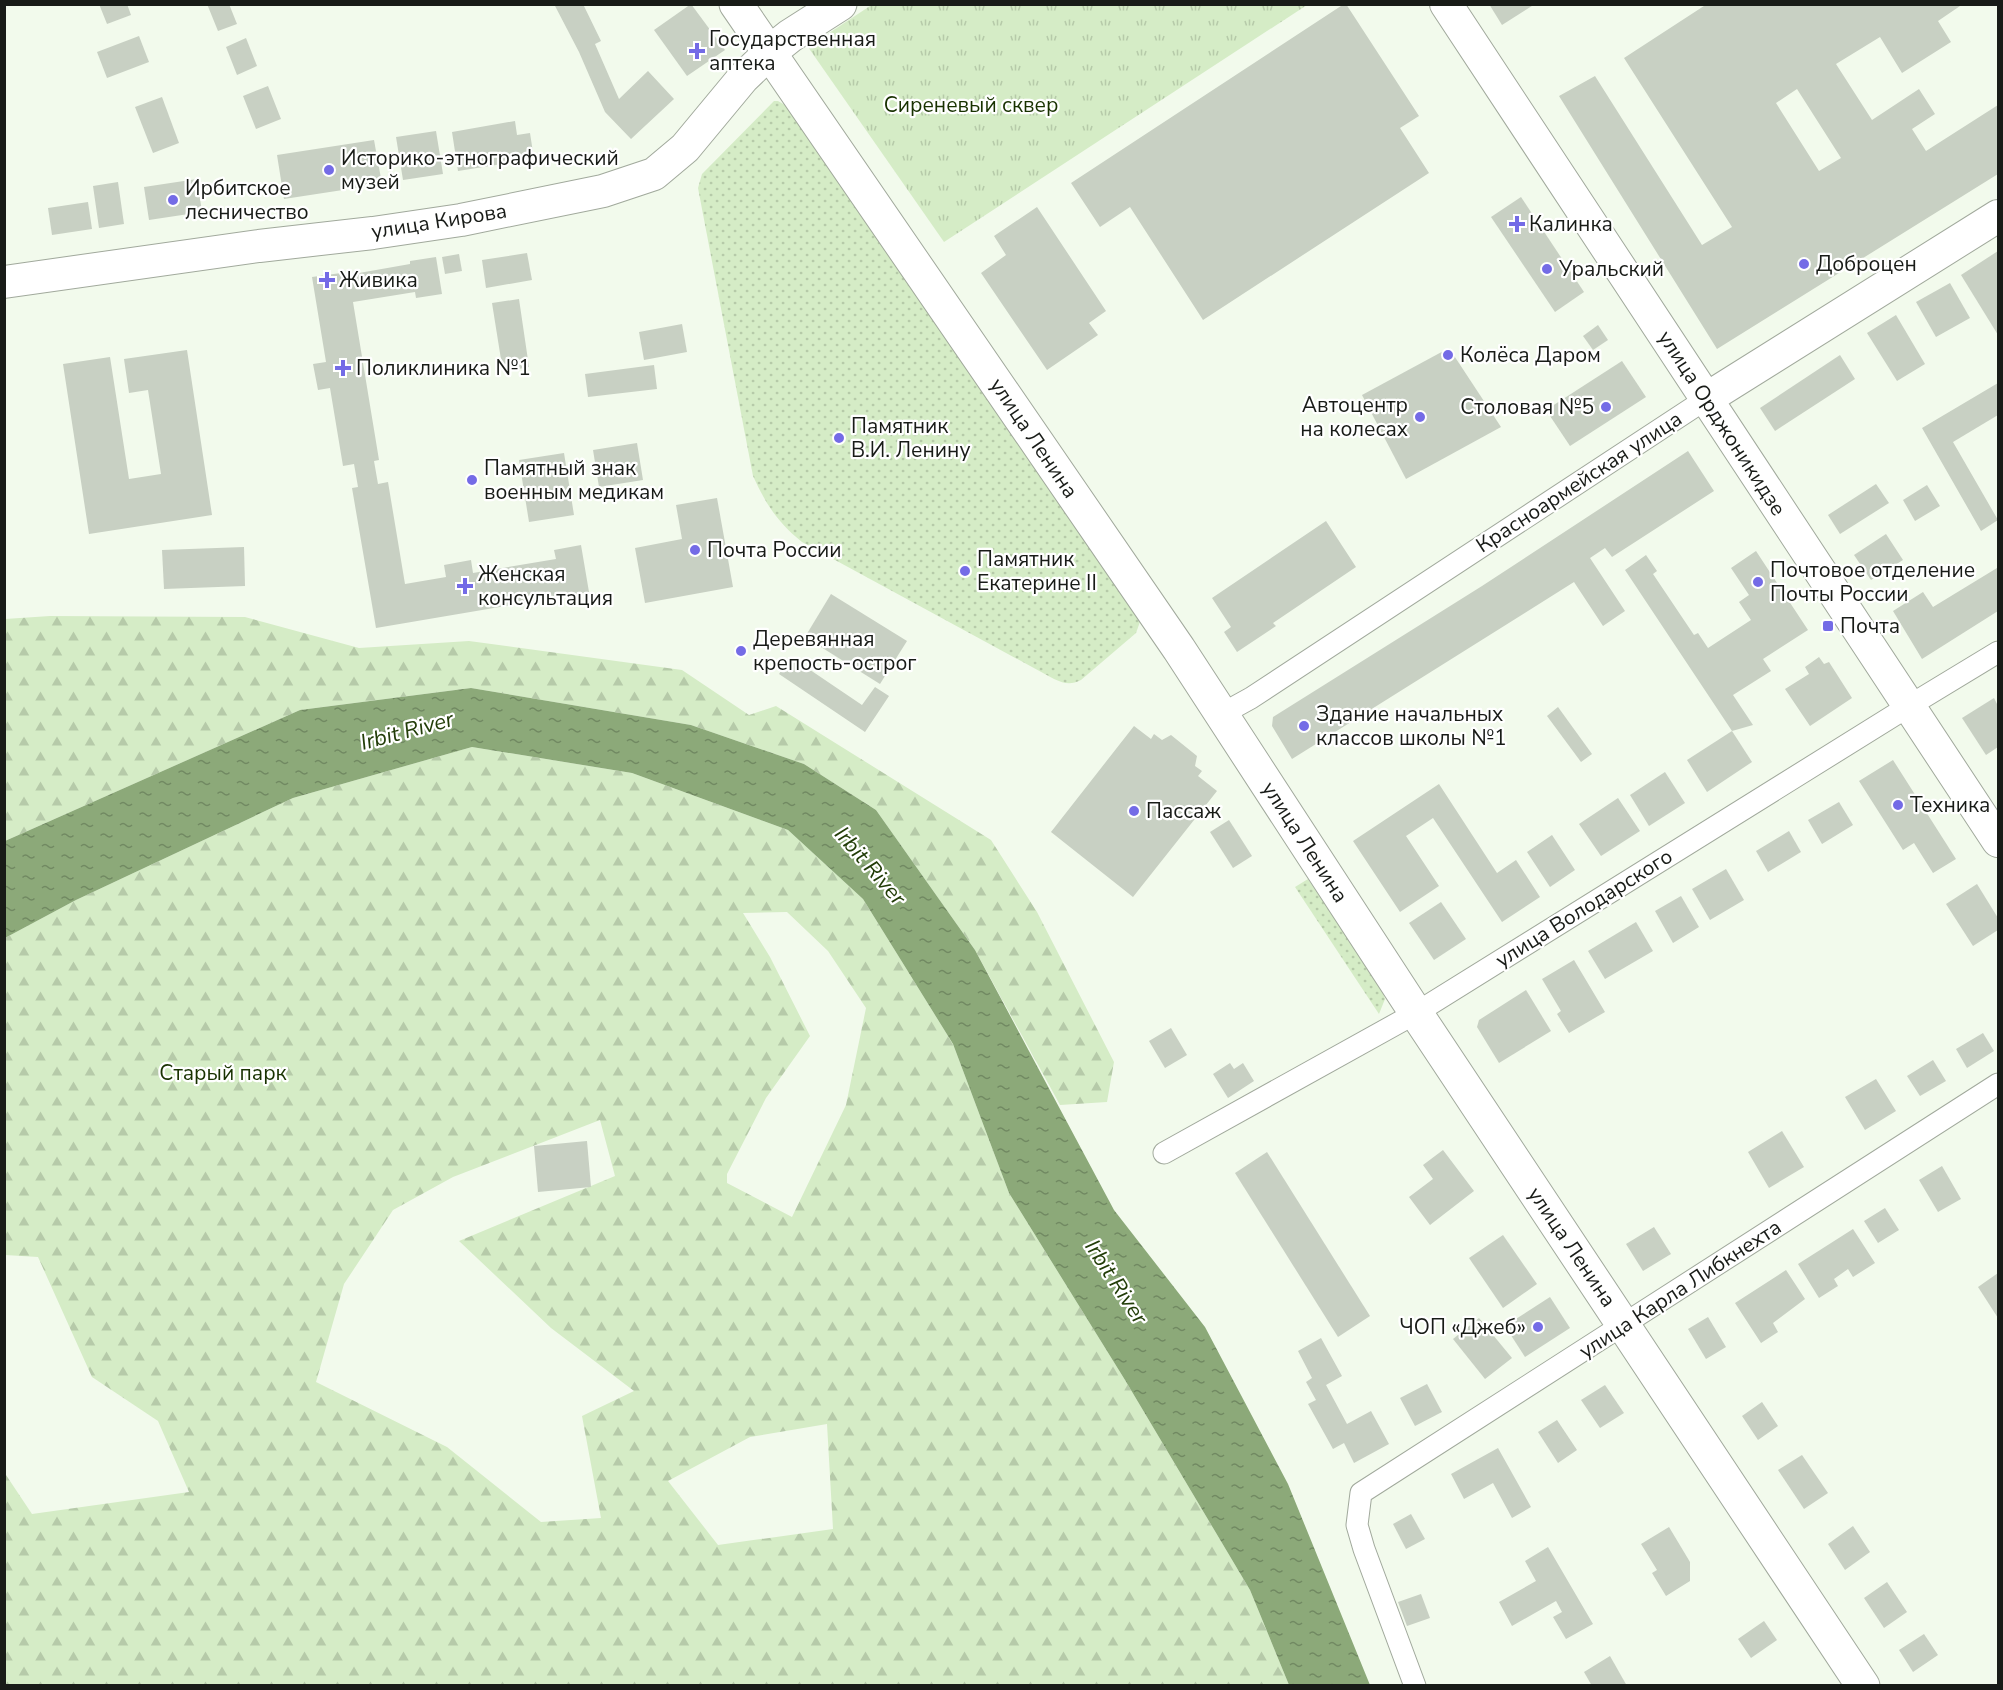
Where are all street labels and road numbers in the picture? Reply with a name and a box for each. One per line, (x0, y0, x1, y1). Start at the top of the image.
street label: улица Кирова (369, 196, 509, 246)
street label: улица Орджоникидзе (1652, 325, 1792, 521)
street label: улица Ленина (983, 372, 1085, 504)
street label: Красноармейская улица (1471, 405, 1687, 559)
street label: улица Ленина (1255, 776, 1355, 908)
street label: улица Володарского (1490, 842, 1678, 974)
street label: улица Ленина (1521, 1181, 1623, 1313)
street label: улица Карла Либкнехта (1573, 1213, 1787, 1365)

